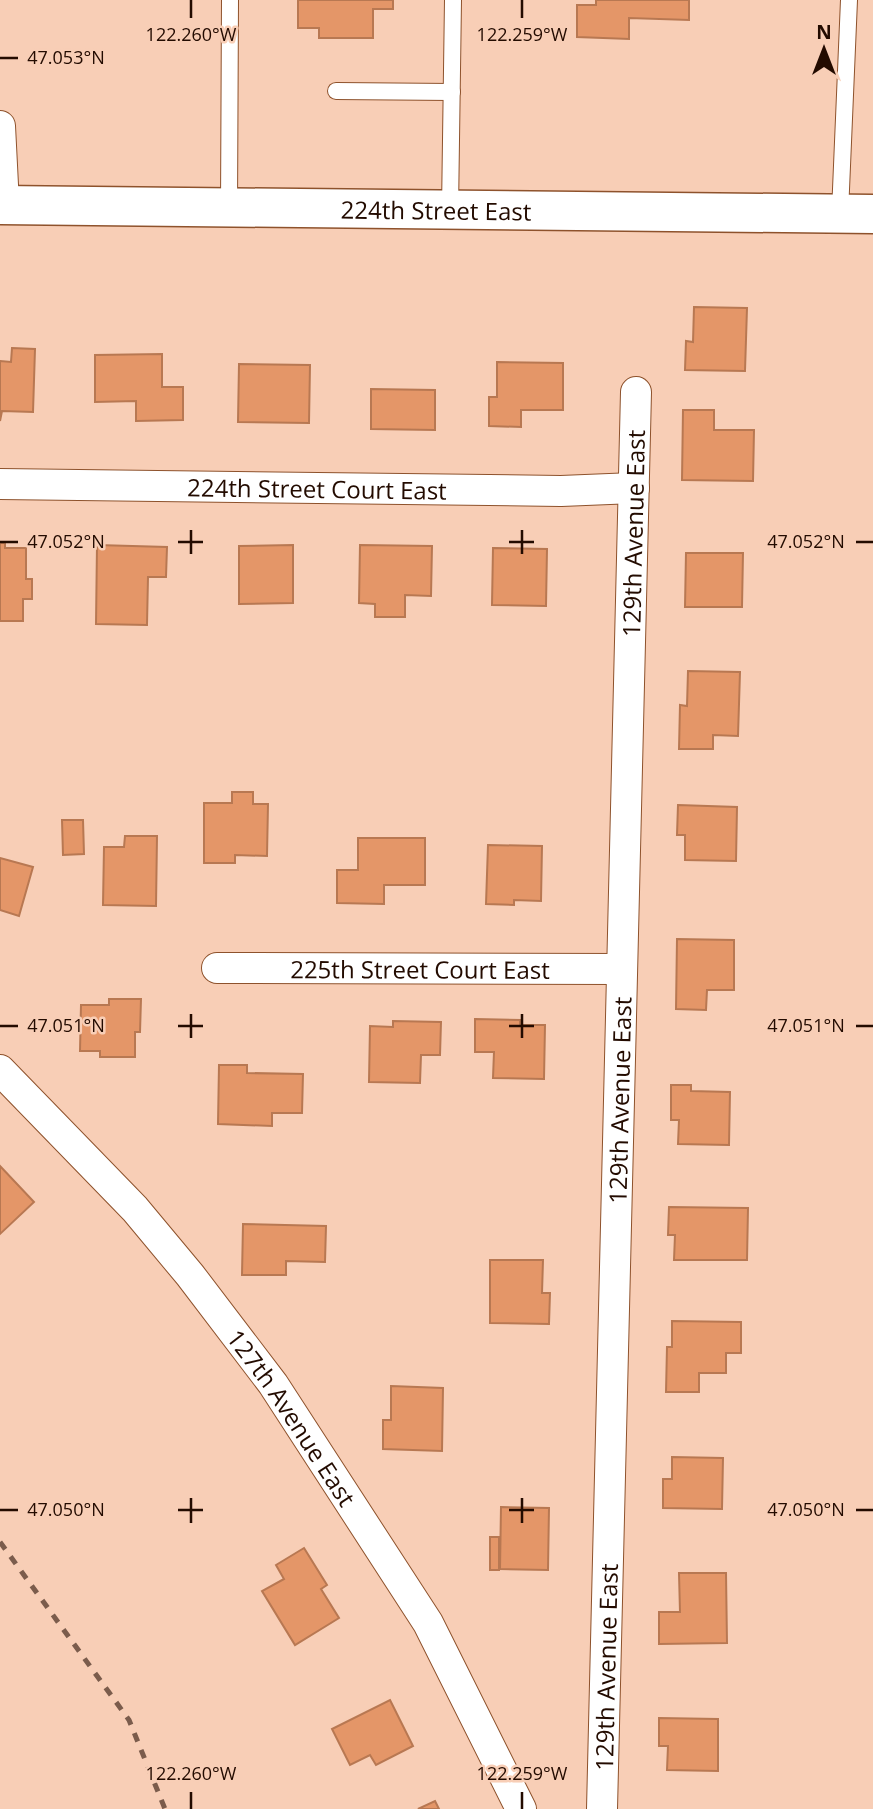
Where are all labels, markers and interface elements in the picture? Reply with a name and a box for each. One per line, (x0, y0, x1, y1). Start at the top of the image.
north arrow (789, 14, 859, 84)
text: N (816, 19, 832, 45)
text: 122.260°W (146, 22, 237, 46)
text: 122.259°W (477, 22, 568, 46)
text: 47.053°N (27, 45, 105, 69)
street label: 224th Street East (340, 192, 532, 227)
street label: 129th Avenue East (614, 429, 652, 637)
street label: 224th Street Court East (187, 470, 447, 506)
text: 47.052°N (27, 529, 105, 553)
text: 47.052°N (767, 529, 845, 553)
street label: 225th Street Court East (290, 952, 550, 985)
street label: 129th Avenue East (600, 996, 638, 1204)
text: 47.051°N (27, 1013, 105, 1037)
text: 47.051°N (767, 1013, 845, 1037)
street label: 127th Avenue East (220, 1322, 364, 1512)
text: 47.050°N (27, 1497, 105, 1521)
text: 47.050°N (767, 1497, 845, 1521)
street label: 129th Avenue East (586, 1563, 624, 1771)
text: 122.260°W (146, 1761, 237, 1785)
text: 122.259°W (477, 1761, 568, 1785)

